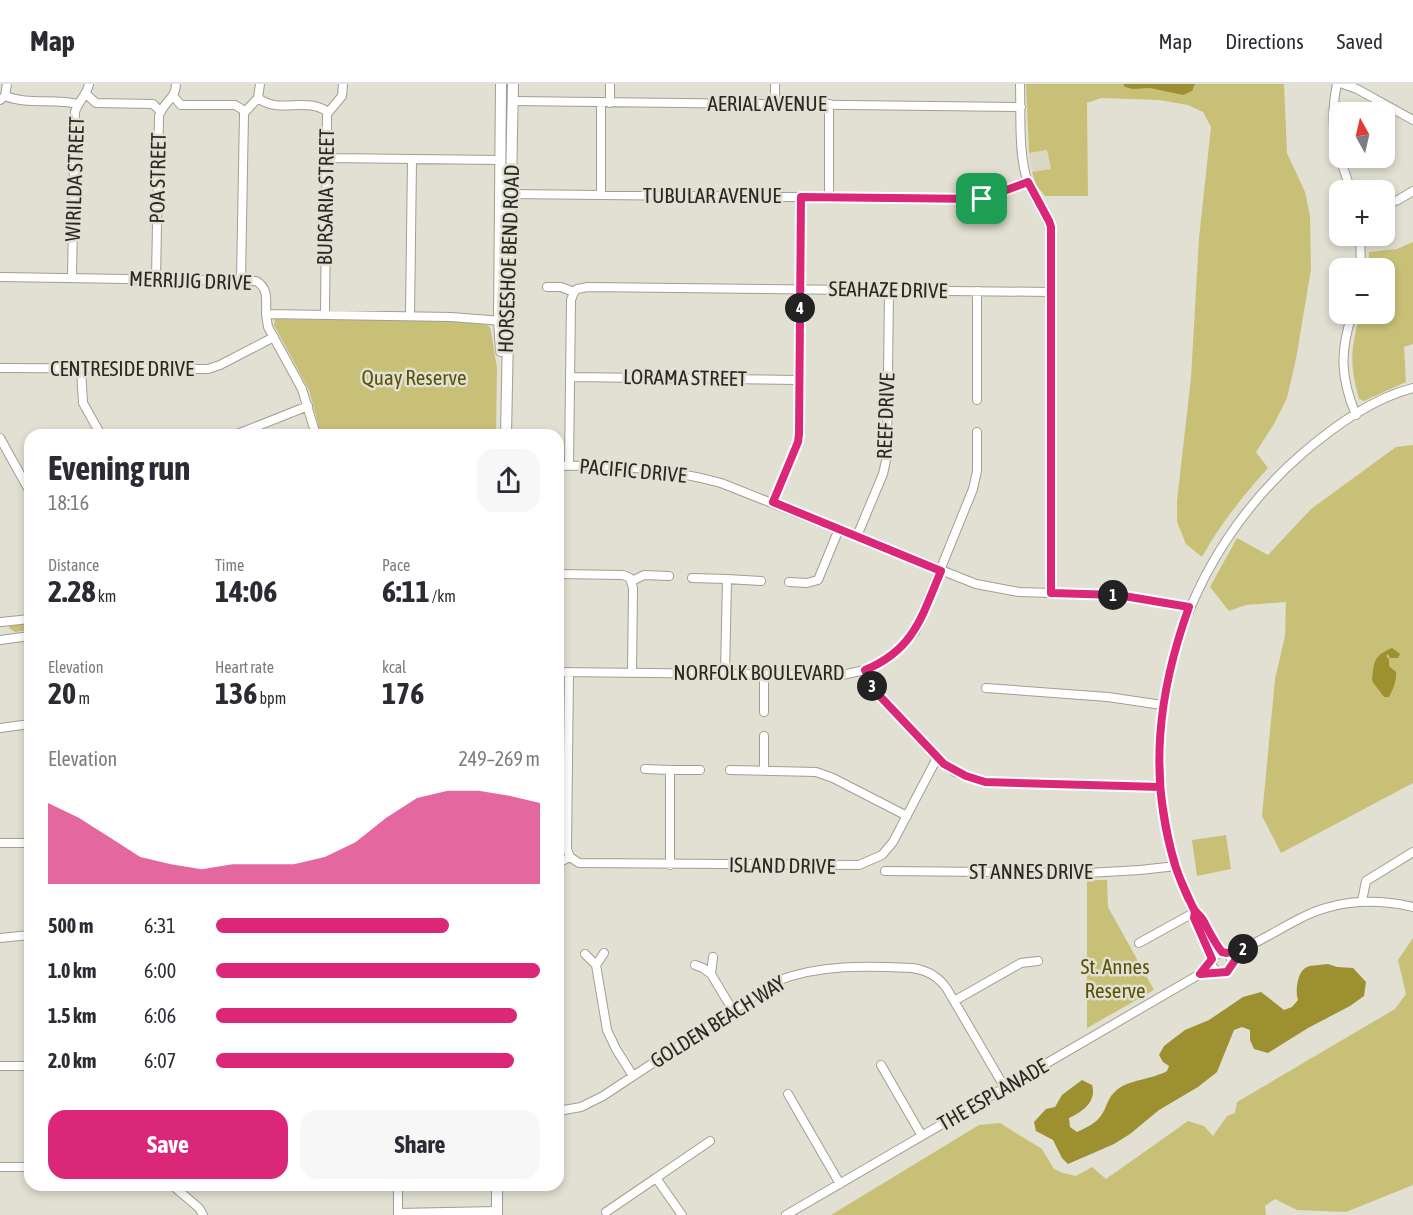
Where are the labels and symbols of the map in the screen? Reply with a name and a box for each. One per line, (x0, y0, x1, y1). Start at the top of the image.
street label: AERIAL AVENUE (707, 91, 827, 115)
north arrow (1329, 102, 1395, 168)
street label: WIRILDA STREET (60, 116, 88, 242)
street label: BURSARIA STREET (312, 128, 338, 266)
street label: POA STREET (144, 132, 170, 224)
street label: HORSESHOE BEND ROAD (493, 164, 523, 354)
pin (956, 173, 1007, 224)
street label: TUBULAR AVENUE (643, 183, 781, 207)
street label: MERRIJIG DRIVE (128, 266, 252, 294)
street label: SEAHAZE DRIVE (828, 276, 948, 302)
pin: 4 (785, 293, 815, 323)
street label: CENTRESIDE DRIVE (50, 356, 194, 380)
street label: LORAMA STREET (623, 364, 747, 390)
park label: Quay Reserve (362, 365, 466, 389)
street label: REEF DRIVE (871, 372, 899, 460)
street label: PACIFIC DRIVE (578, 453, 688, 487)
pin: 1 (1098, 580, 1128, 610)
street label: NORFOLK BOULEVARD (673, 660, 845, 684)
pin: 3 (857, 671, 887, 701)
street label: ISLAND DRIVE (729, 852, 836, 878)
street label: ST ANNES DRIVE (969, 859, 1093, 883)
pin: 2 (1228, 934, 1258, 964)
park label: St. Annes Reserve (1080, 954, 1150, 1002)
street label: GOLDEN BEACH WAY (646, 970, 790, 1072)
street label: THE ESPLANADE (933, 1053, 1052, 1135)

